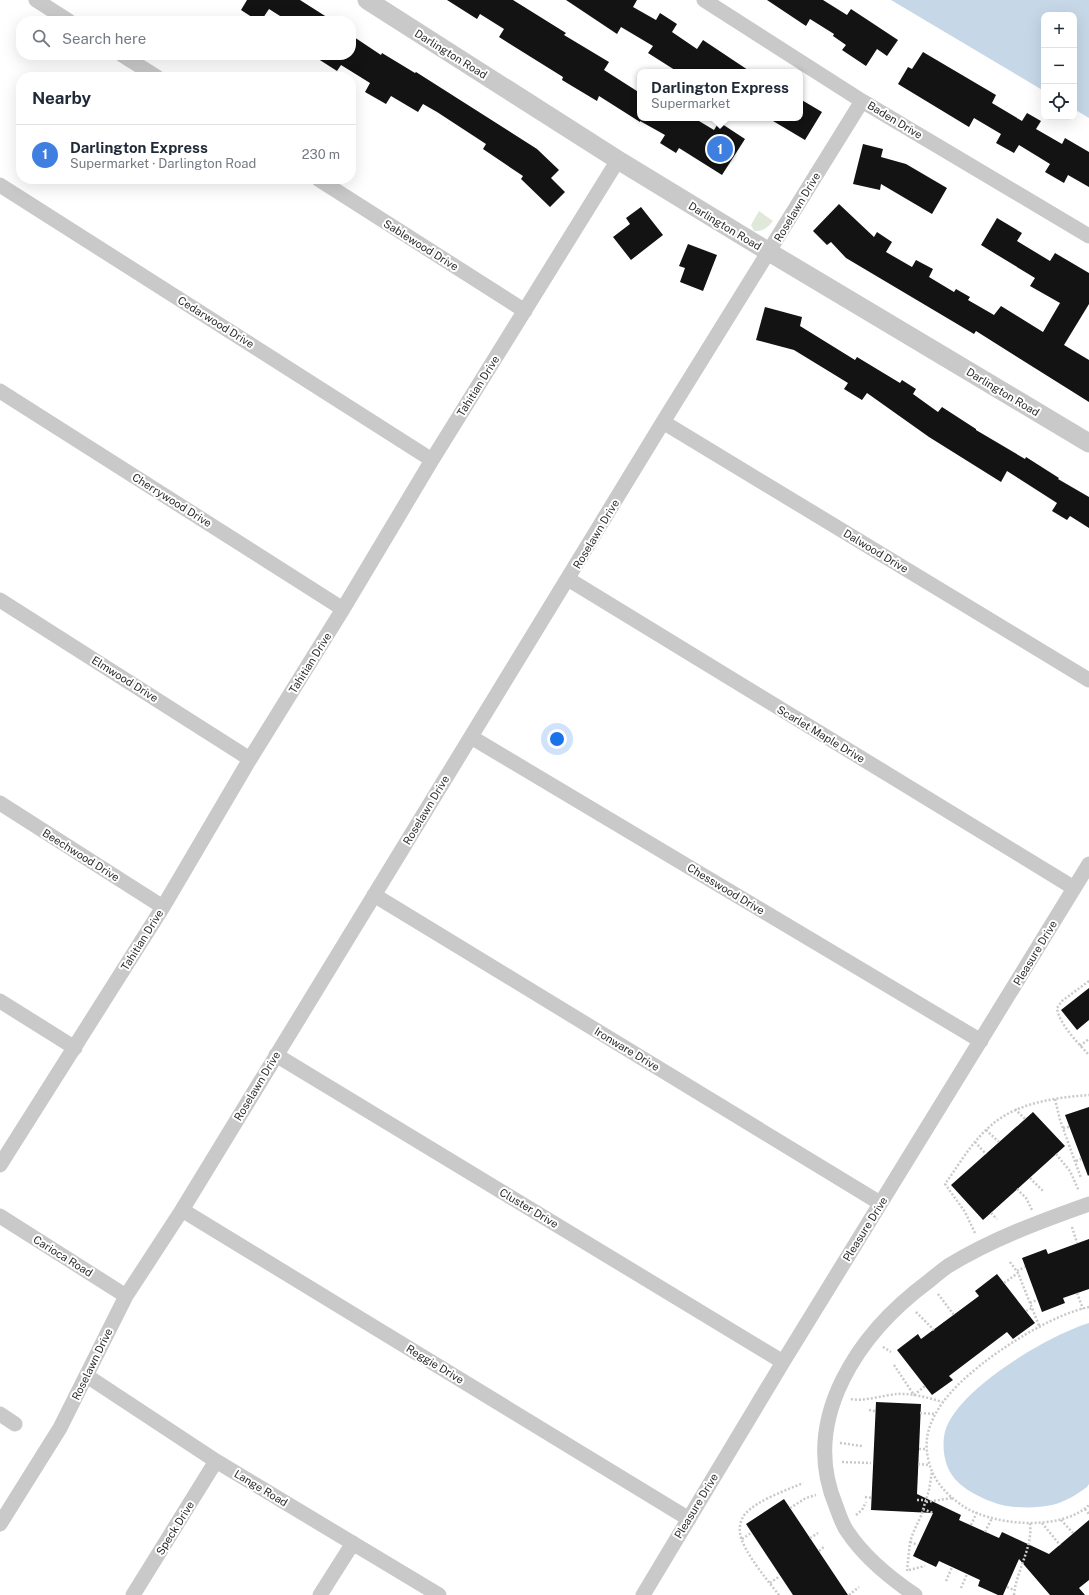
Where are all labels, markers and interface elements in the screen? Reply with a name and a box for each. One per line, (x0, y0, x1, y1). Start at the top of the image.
map controls (1041, 12, 1077, 120)
button: + (1041, 12, 1077, 48)
search box (16, 16, 356, 60)
icon: search (30, 27, 52, 49)
street label: Darlington Road (413, 27, 489, 81)
text: Search here (62, 30, 146, 47)
button: − (1041, 48, 1077, 84)
popup (637, 69, 803, 121)
text: Darlington Express (651, 79, 789, 96)
button: locate (1041, 84, 1077, 120)
text: Nearby (32, 88, 91, 108)
text: Supermarket (651, 96, 730, 111)
street label: Baden Drive (866, 99, 924, 141)
pin: 1 (707, 134, 733, 164)
text: Darlington Express (70, 139, 208, 156)
text: 1 (42, 147, 48, 162)
text: 230 m (302, 147, 340, 162)
text: Supermarket · Darlington Road (70, 156, 256, 171)
street label: Roselawn Drive (772, 170, 822, 244)
street label: Darlington Road (686, 200, 764, 252)
street label: Sablewood Drive (382, 217, 460, 273)
street label: Cedarwood Drive (176, 294, 256, 350)
street label: Tahitian Drive (455, 353, 501, 419)
street label: Darlington Road (964, 366, 1042, 418)
street label: Cherrywood Drive (130, 471, 214, 529)
street label: Roselawn Drive (571, 497, 621, 571)
street label: Dalwood Drive (841, 527, 911, 575)
street label: Tahitian Drive (287, 630, 333, 696)
street label: Elmwood Drive (90, 654, 160, 704)
street label: Scarlet Maple Drive (775, 703, 867, 765)
your location (547, 729, 567, 749)
street label: Roselawn Drive (401, 773, 451, 847)
street label: Beechwood Drive (40, 826, 122, 884)
street label: Chesswood Drive (685, 861, 767, 917)
street label: Tahitian Drive (119, 907, 165, 973)
street label: Pleasure Drive (1011, 918, 1059, 988)
street label: Ironware Drive (592, 1025, 662, 1073)
street label: Roselawn Drive (232, 1049, 282, 1123)
street label: Cluster Drive (498, 1186, 560, 1230)
street label: Pleasure Drive (840, 1195, 890, 1263)
street label: Carioca Road (31, 1233, 95, 1279)
street label: Roselawn Drive (69, 1326, 115, 1402)
street label: Reggie Drive (404, 1342, 466, 1386)
street label: Lange Road (232, 1467, 290, 1509)
street label: Pleasure Drive (672, 1471, 720, 1541)
street label: Speck Drive (154, 1499, 196, 1557)

